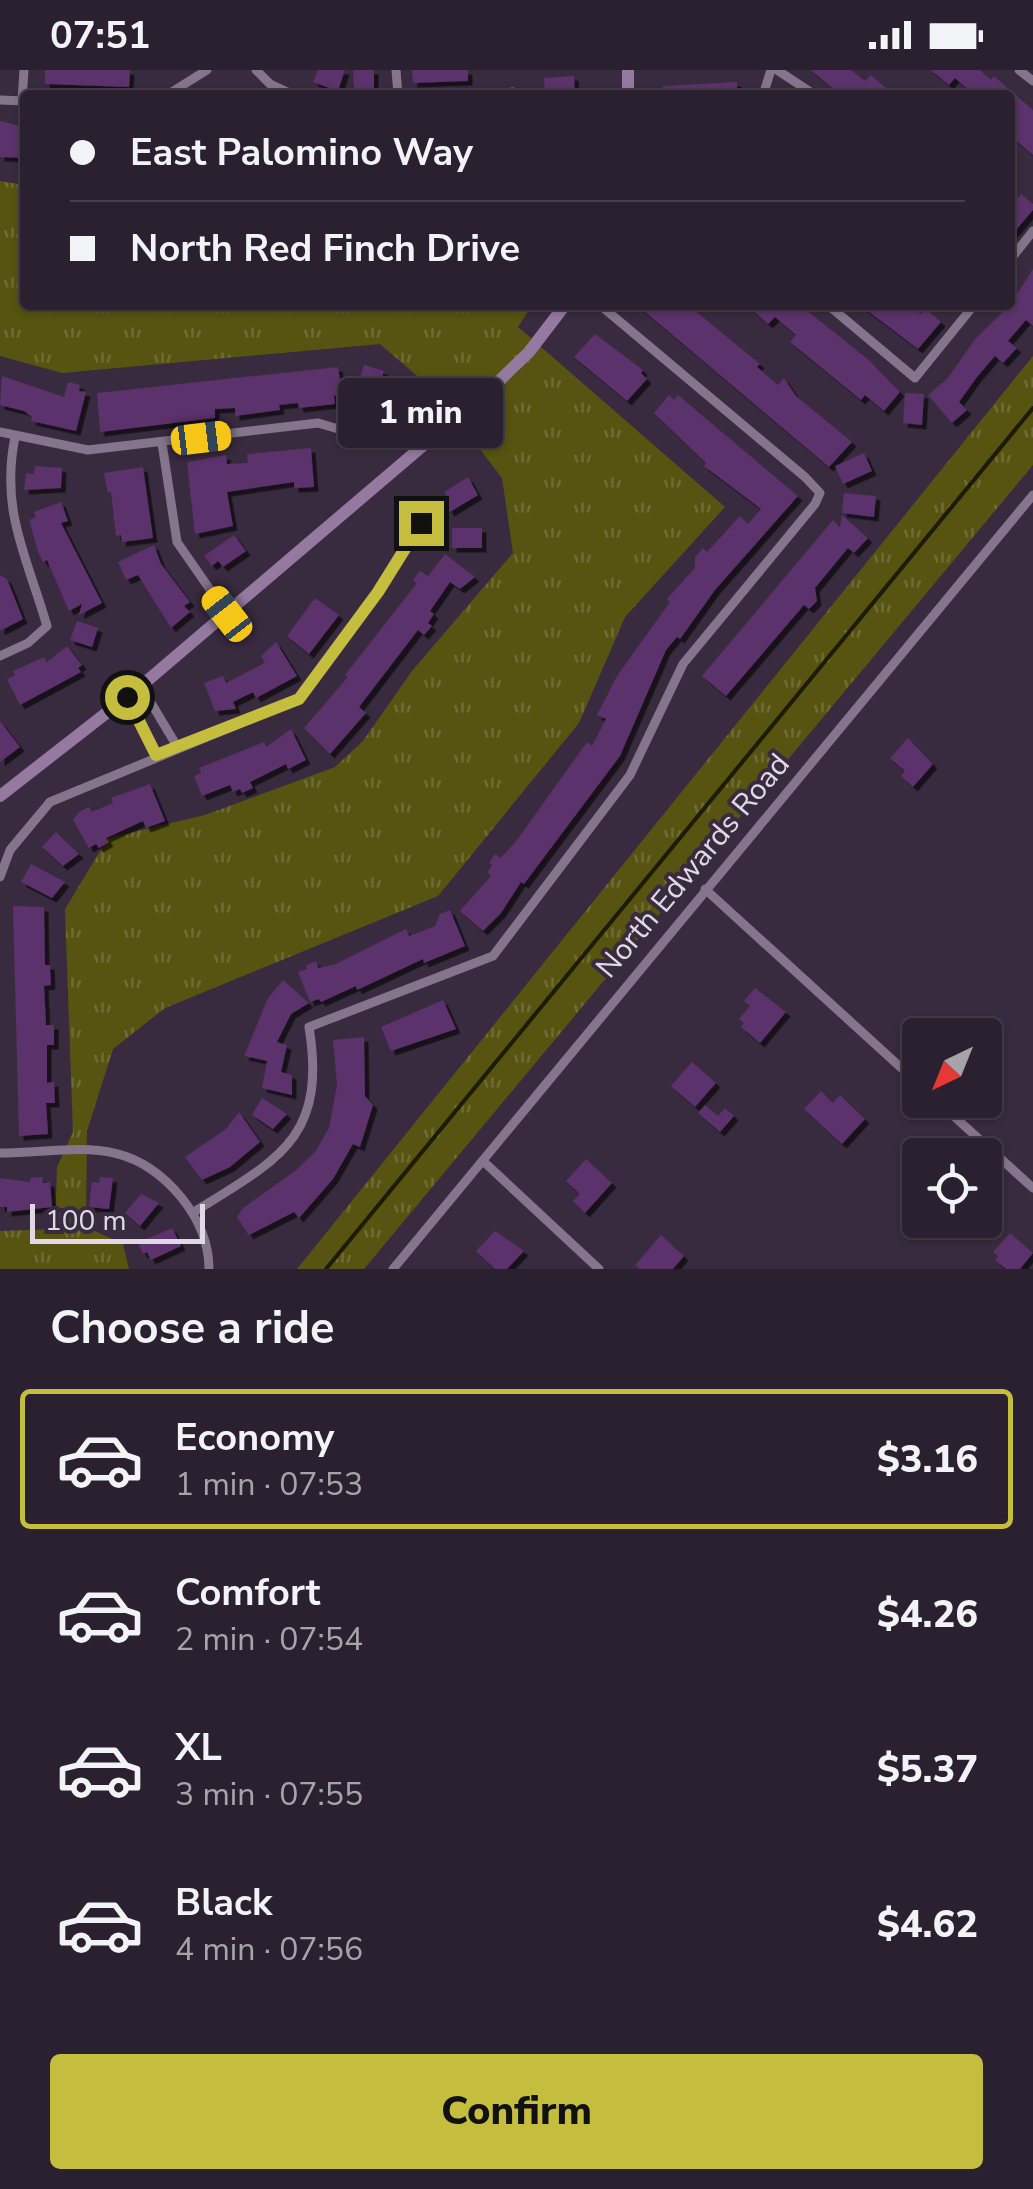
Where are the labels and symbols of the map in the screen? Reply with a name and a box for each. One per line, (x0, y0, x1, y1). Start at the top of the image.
callout: 1 min (338, 378, 504, 448)
car (169, 419, 233, 457)
route end (399, 501, 444, 546)
car (197, 581, 257, 647)
route start (105, 675, 150, 720)
street label: North Edwards Road (587, 745, 799, 987)
north arrow (902, 1018, 1002, 1118)
scale bar (30, 1199, 205, 1244)

